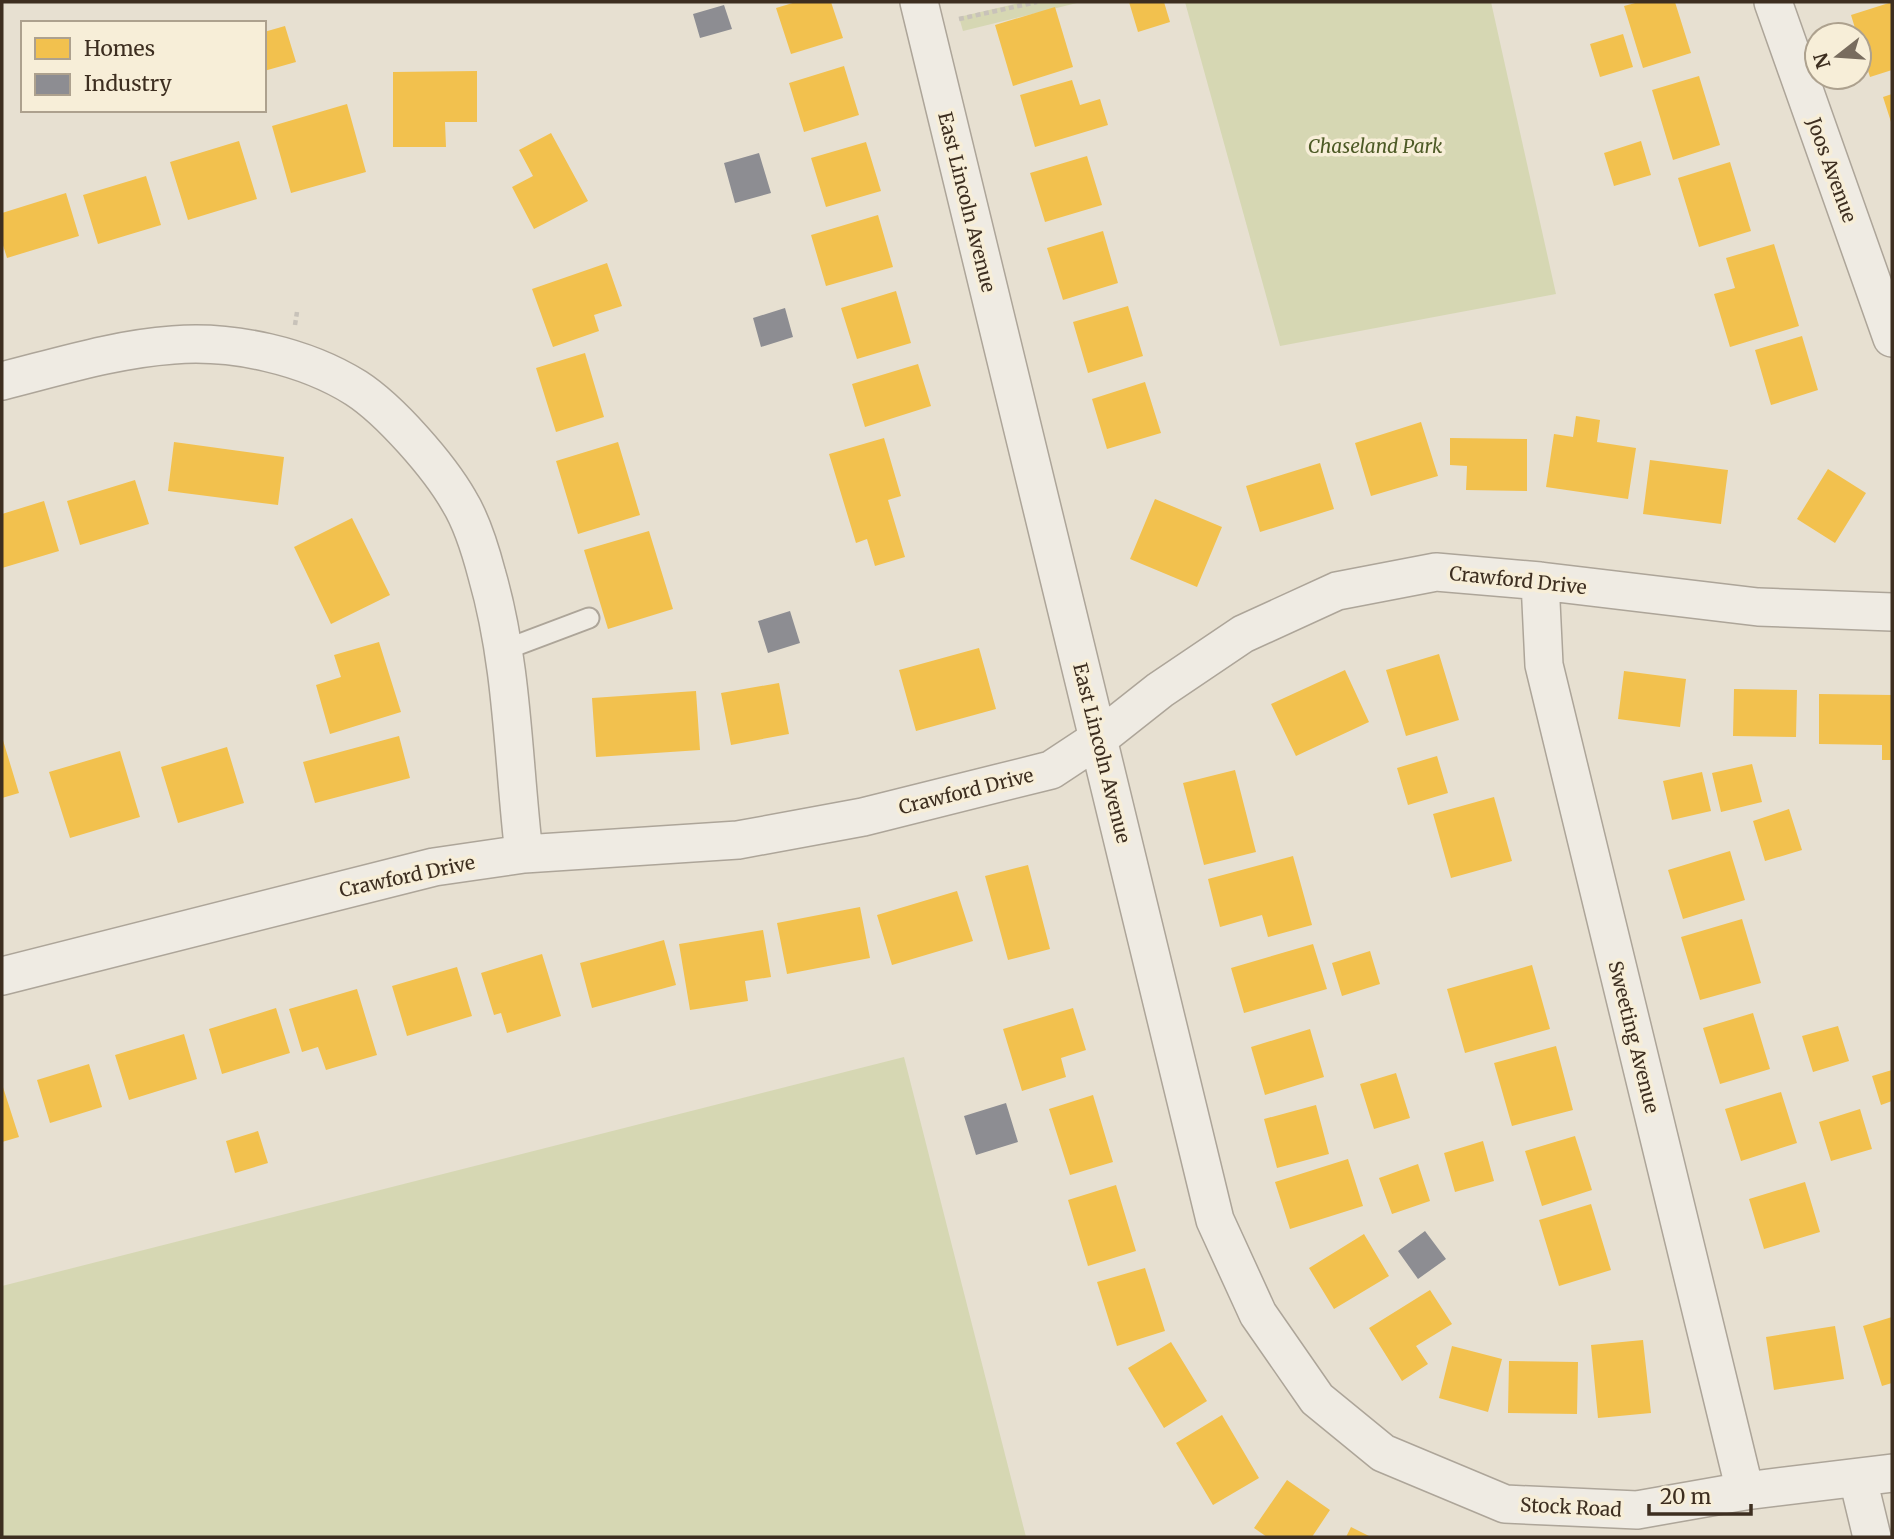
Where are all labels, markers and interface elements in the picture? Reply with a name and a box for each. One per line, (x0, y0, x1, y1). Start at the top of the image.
legend (21, 21, 266, 112)
north arrow (1803, 21, 1873, 91)
text: Homes (84, 35, 155, 62)
text: N (1808, 50, 1835, 72)
text: Industry (84, 70, 173, 97)
street label: East Lincoln Avenue (933, 110, 1001, 295)
street label: Joos Avenue (1802, 113, 1862, 226)
park label: Chaseland Park (1308, 134, 1443, 158)
street label: Crawford Drive (1448, 561, 1588, 599)
street label: East Lincoln Avenue (1068, 661, 1136, 846)
street label: Crawford Drive (896, 763, 1036, 819)
street label: Crawford Drive (337, 850, 477, 902)
street label: Sweeting Avenue (1603, 958, 1665, 1116)
scale bar (1649, 1472, 1750, 1516)
text: 20 m (1660, 1483, 1712, 1510)
street label: Stock Road (1520, 1492, 1622, 1522)

